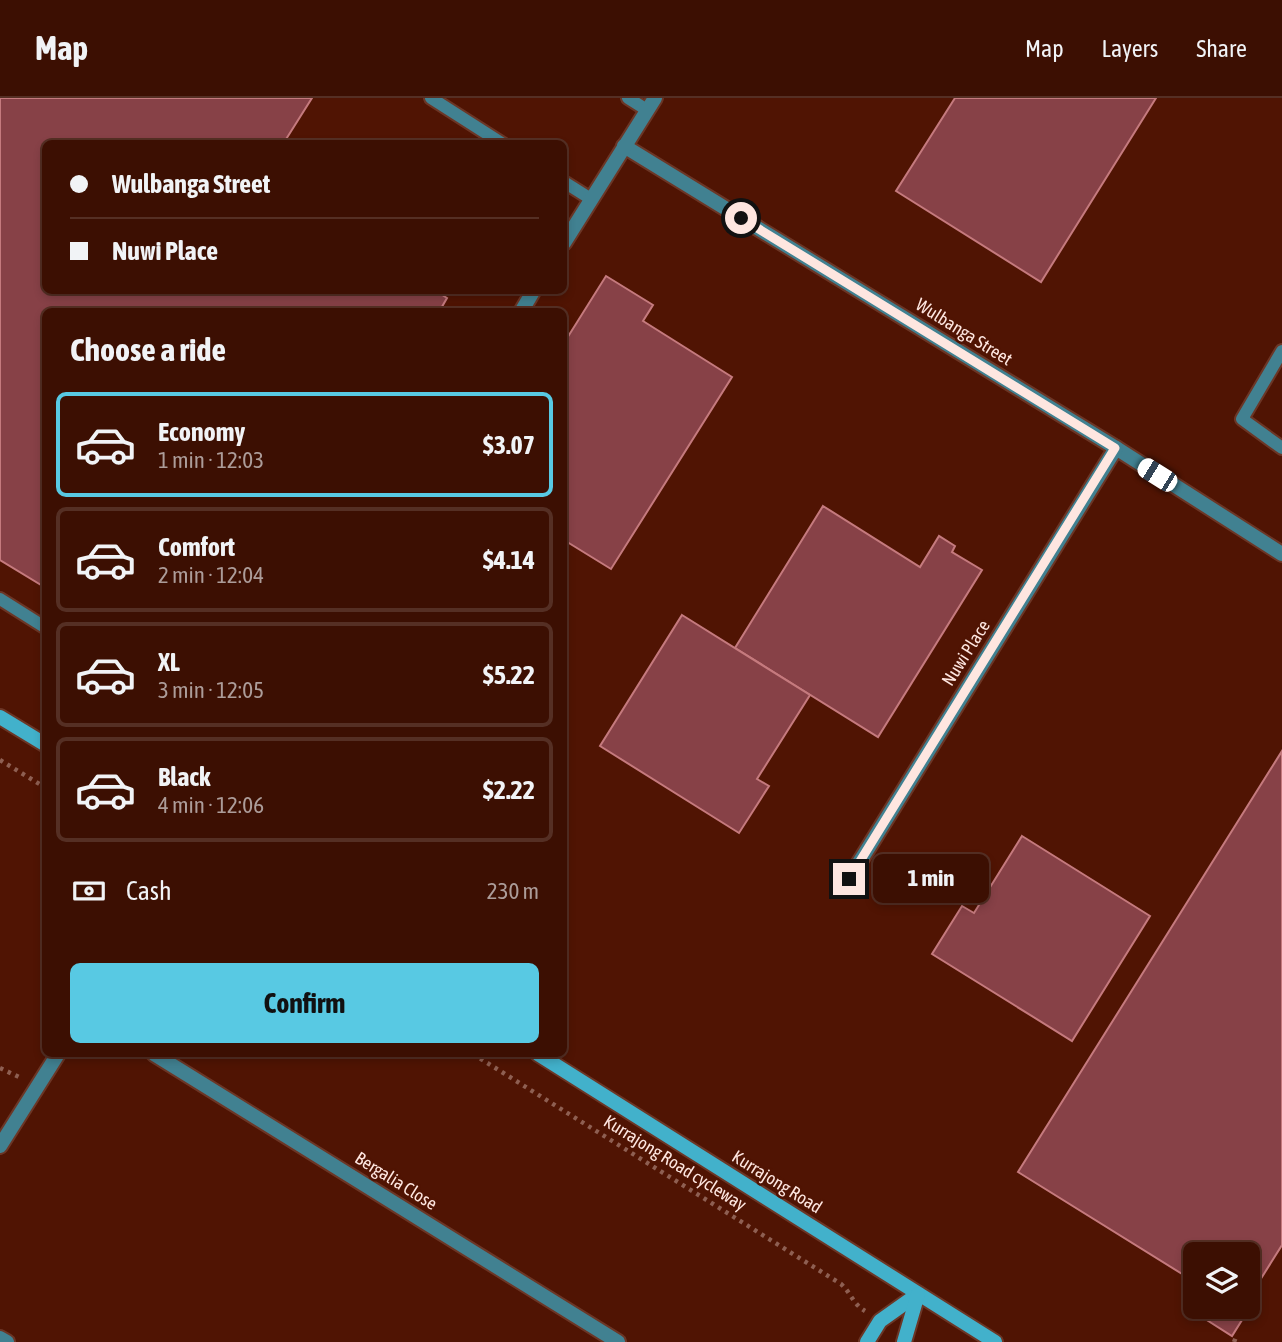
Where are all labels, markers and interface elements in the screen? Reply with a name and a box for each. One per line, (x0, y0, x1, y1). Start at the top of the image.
text: Map (35, 29, 88, 67)
text: Map (1025, 35, 1064, 62)
text: Layers (1102, 35, 1158, 62)
text: Share (1196, 35, 1247, 62)
text: Wulbanga Street (112, 169, 270, 199)
route start (725, 202, 757, 234)
text: Nuwi Place (112, 236, 218, 266)
street label: Wulbanga Street (912, 294, 1016, 370)
text: Choose a ride (70, 331, 226, 368)
icon: car (74, 413, 137, 476)
text: Economy (158, 417, 245, 447)
text: $3.07 (483, 430, 535, 460)
text: 1 min · 12:03 (158, 447, 264, 473)
car (1134, 455, 1181, 495)
icon: car (74, 528, 137, 591)
text: Comfort (158, 532, 235, 562)
text: $4.14 (483, 545, 535, 575)
text: 2 min · 12:04 (158, 562, 264, 588)
street label: Nuwi Place (937, 616, 994, 689)
icon: car (74, 643, 137, 706)
text: XL (158, 647, 180, 677)
text: $5.22 (483, 660, 535, 690)
text: 3 min · 12:05 (158, 677, 264, 703)
icon: car (74, 758, 137, 821)
text: Black (158, 762, 210, 792)
text: $2.22 (483, 775, 535, 805)
text: 4 min · 12:06 (158, 792, 264, 818)
callout: 1 min (874, 854, 989, 904)
route end (833, 863, 865, 895)
text: 1 min (908, 865, 954, 891)
icon: cash (70, 872, 108, 910)
text: Cash (126, 876, 172, 906)
text: 230 m (487, 878, 539, 904)
button: Confirm (70, 963, 539, 1043)
street label: Kurrajong Road cycleway (600, 1110, 750, 1215)
street label: Kurrajong Road (729, 1146, 826, 1217)
street label: Bergalia Close (351, 1147, 441, 1214)
map controls (1183, 1242, 1260, 1319)
button: layers (1183, 1242, 1260, 1319)

